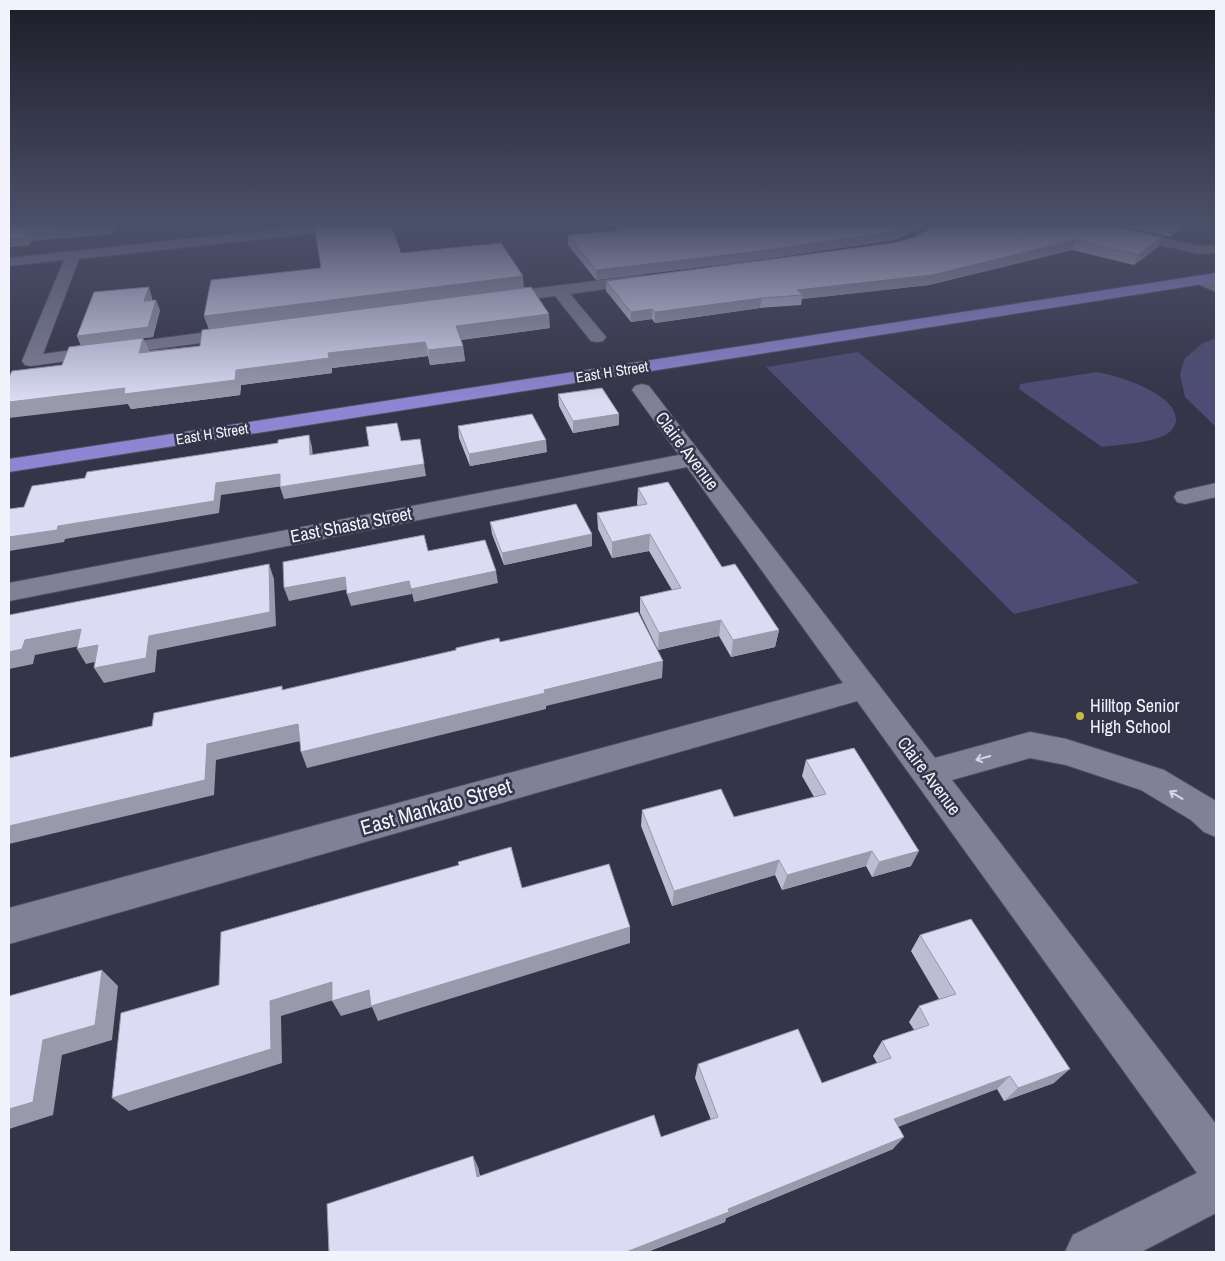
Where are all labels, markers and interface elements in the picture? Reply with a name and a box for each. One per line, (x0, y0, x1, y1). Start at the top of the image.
street label: East H Street (574, 355, 650, 388)
street label: Claire Avenue (650, 406, 725, 495)
street label: East H Street (174, 417, 250, 450)
street label: East Shasta Street (288, 500, 414, 549)
place label: Hilltop Senior High School (1090, 693, 1180, 739)
marker: Hilltop Senior High School (1074, 710, 1086, 722)
street label: Claire Avenue (892, 731, 967, 820)
one-way arrow (975, 754, 991, 764)
street label: East Mankato Street (357, 771, 515, 842)
one-way arrow (1170, 789, 1184, 799)

